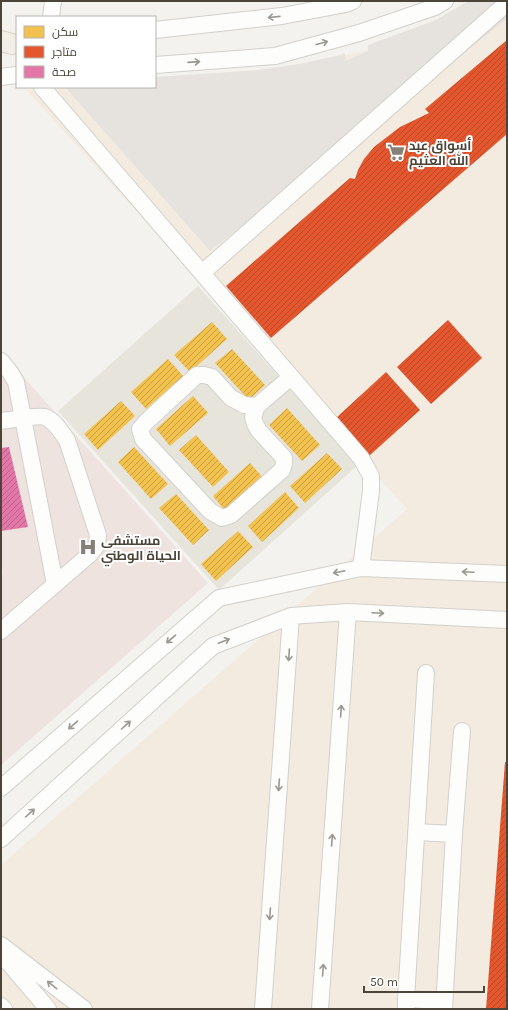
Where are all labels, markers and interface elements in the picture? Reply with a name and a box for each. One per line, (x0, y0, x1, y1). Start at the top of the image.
one-way arrow (268, 14, 281, 21)
legend (16, 16, 156, 88)
text: سكن (52, 25, 78, 39)
one-way arrow (315, 39, 328, 46)
text: متاجر (51, 45, 77, 59)
one-way arrow (187, 59, 200, 66)
text: صحة (52, 65, 76, 79)
place label: أسواق عبد الله العثيم (409, 137, 471, 170)
supermarket icon: أسواق عبد الله العثيم (386, 142, 406, 162)
place label: مستشفى الحياة الوطني (101, 533, 181, 567)
hospital icon: مستشفى الحياة الوطني (78, 537, 98, 557)
one-way arrow (332, 569, 345, 577)
one-way arrow (462, 569, 475, 576)
one-way arrow (371, 610, 384, 617)
one-way arrow (166, 635, 176, 644)
one-way arrow (218, 637, 230, 645)
one-way arrow (285, 648, 292, 661)
one-way arrow (337, 705, 345, 718)
one-way arrow (68, 720, 78, 730)
one-way arrow (121, 721, 131, 730)
one-way arrow (276, 778, 283, 791)
one-way arrow (25, 808, 35, 818)
one-way arrow (328, 834, 335, 847)
one-way arrow (267, 907, 274, 920)
one-way arrow (319, 964, 326, 977)
scale bar (364, 968, 484, 994)
text: 50 m (370, 975, 398, 989)
one-way arrow (47, 981, 58, 990)

